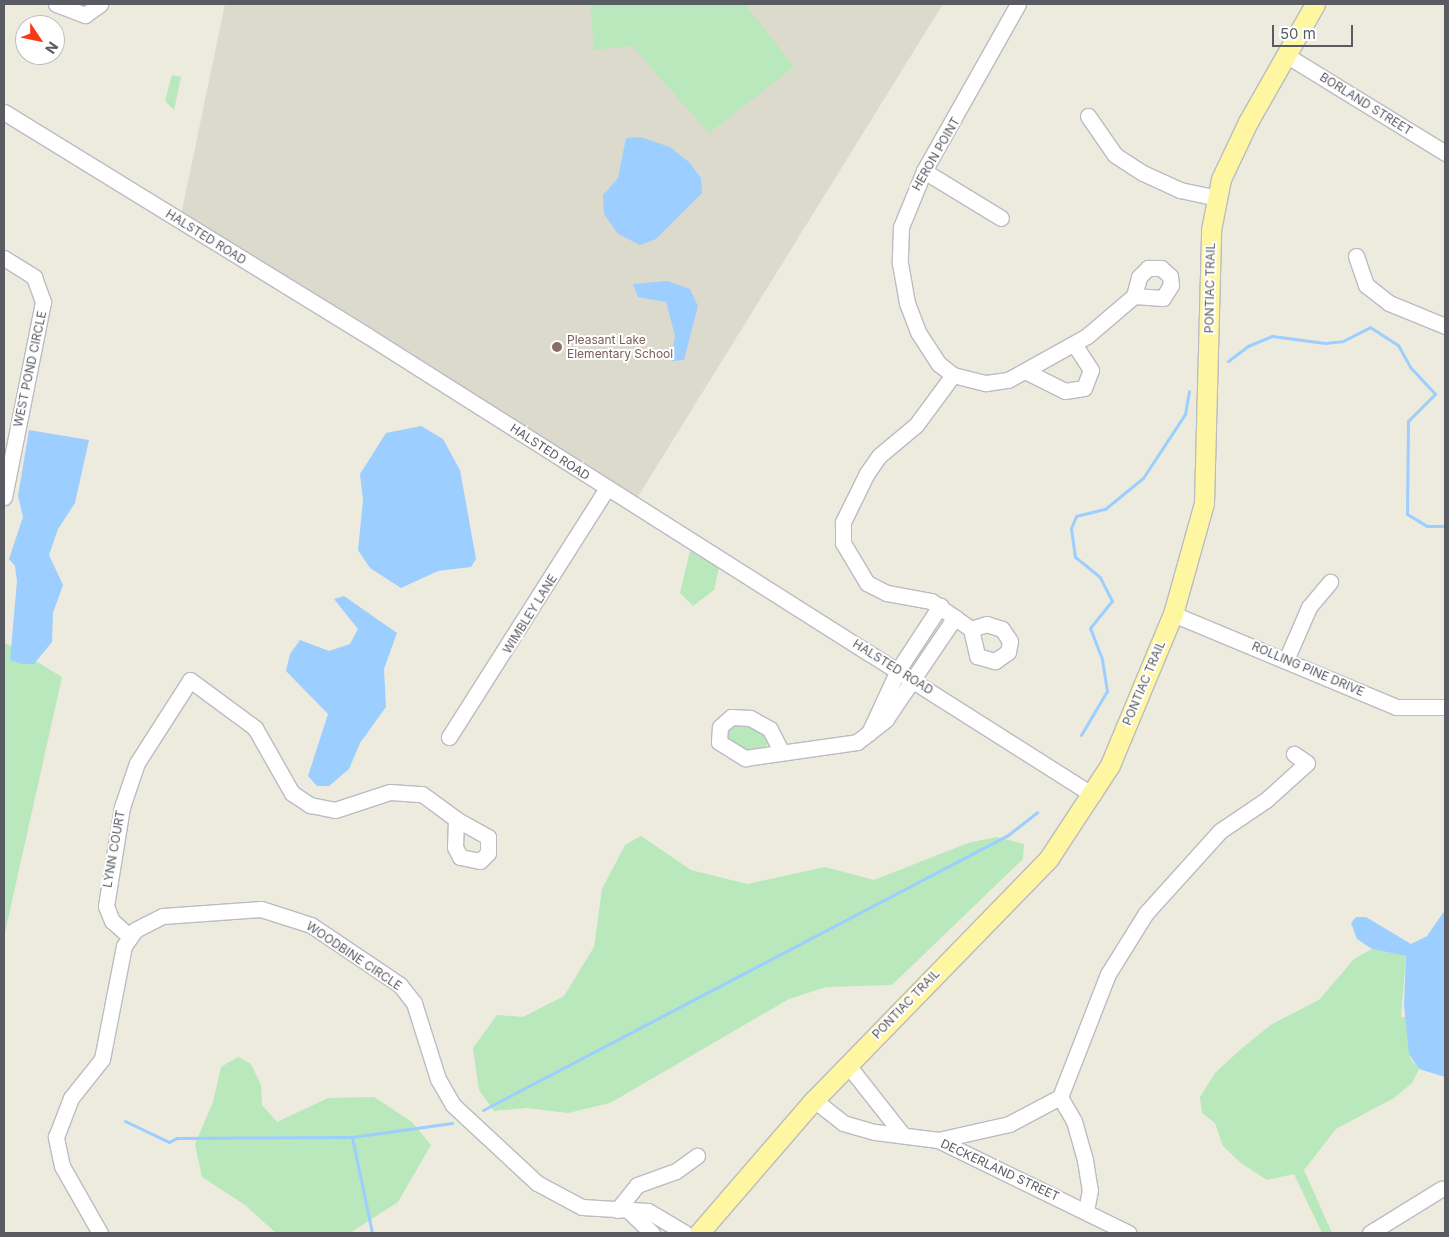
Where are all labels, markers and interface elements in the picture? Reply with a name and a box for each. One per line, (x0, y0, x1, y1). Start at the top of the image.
north arrow (15, 15, 65, 65)
scale bar (1274, 15, 1355, 47)
text: 50 m (1280, 24, 1316, 43)
text: N (42, 39, 62, 57)
street label: BORLAND STREET (1317, 70, 1415, 138)
street label: HERON POINT (909, 115, 963, 193)
street label: HALSTED ROAD (163, 206, 249, 268)
street label: PONTIAC TRAIL (1202, 243, 1218, 333)
street label: WEST POND CIRCLE (11, 310, 49, 428)
place label: Pleasant Lake Elementary School (567, 333, 673, 361)
marker: Pleasant Lake Elementary School (551, 341, 563, 353)
street label: HALSTED ROAD (507, 421, 593, 483)
street label: WIMBLEY LANE (500, 572, 560, 656)
street label: HALSTED ROAD (850, 636, 936, 698)
street label: PONTIAC TRAIL (1120, 638, 1168, 728)
street label: ROLLING PINE DRIVE (1250, 639, 1366, 699)
street label: LYNN COURT (100, 809, 128, 889)
street label: WOODBINE CIRCLE (304, 919, 404, 993)
street label: PONTIAC TRAIL (869, 966, 943, 1042)
street label: DECKERLAND STREET (938, 1136, 1062, 1204)

